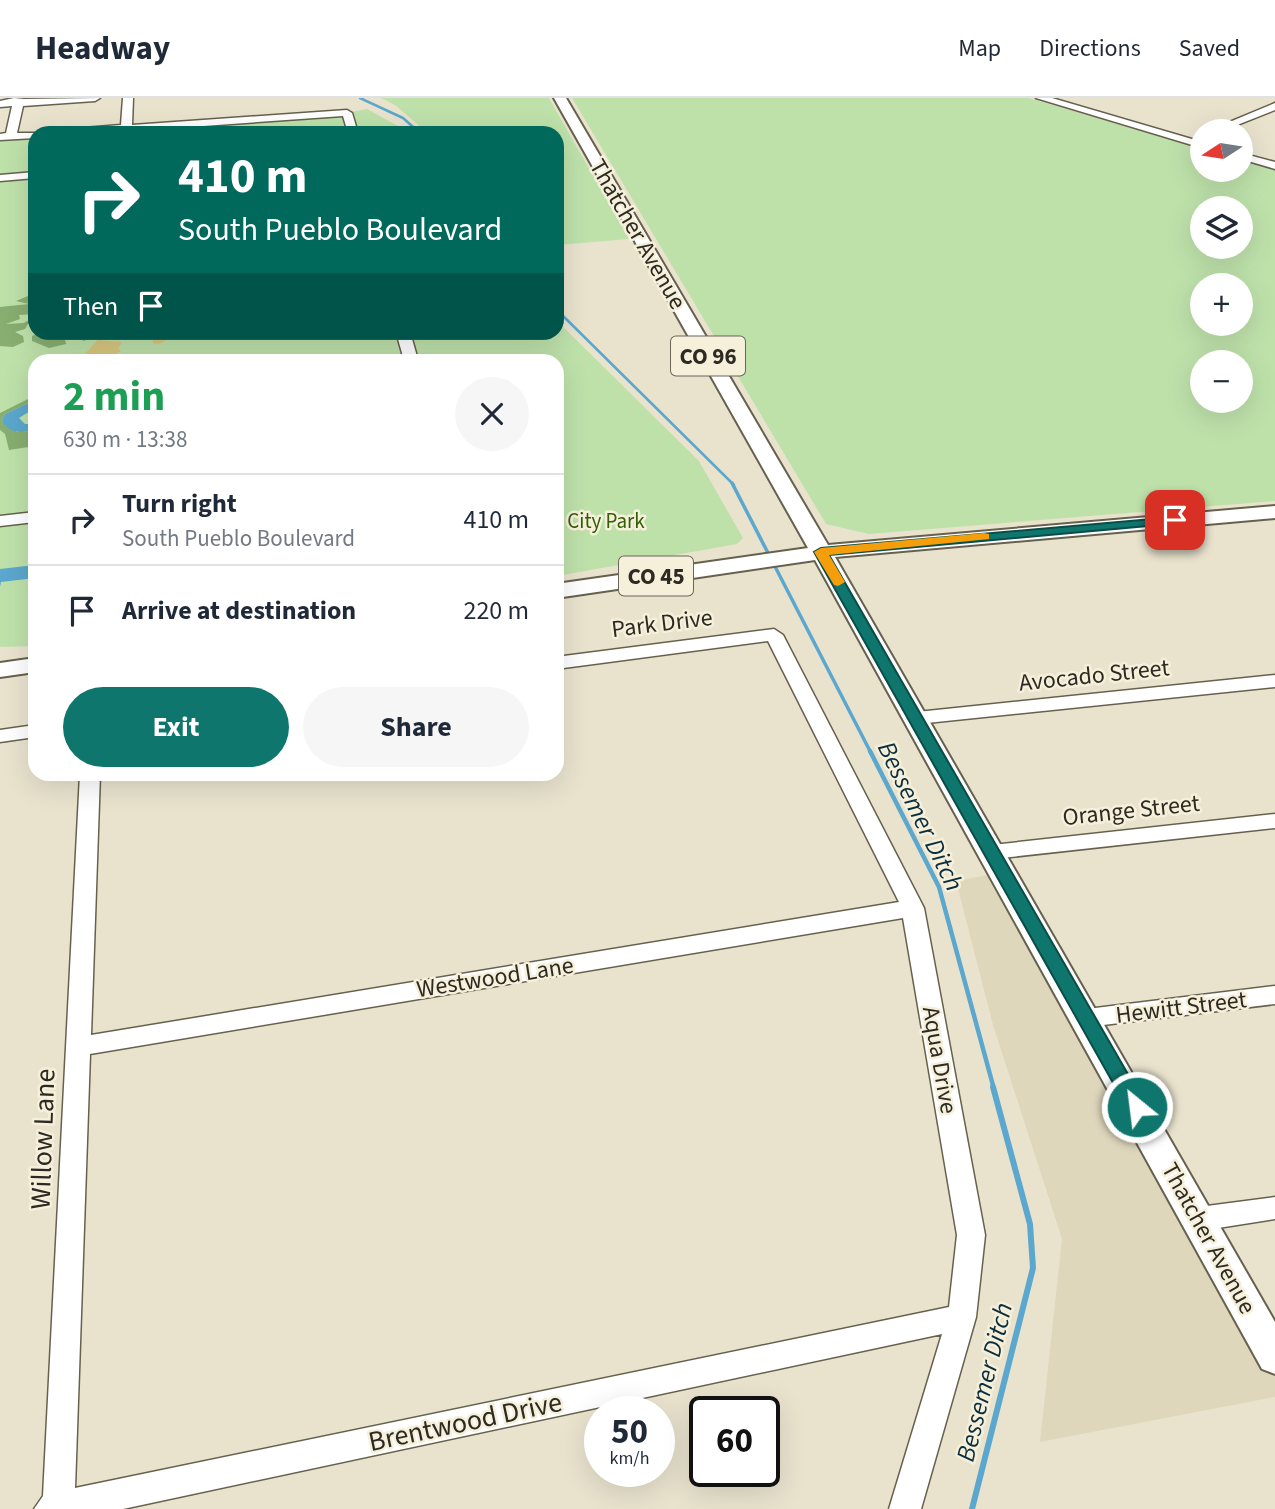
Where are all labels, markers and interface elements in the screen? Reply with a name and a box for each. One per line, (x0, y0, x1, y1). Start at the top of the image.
text: Headway (35, 25, 170, 72)
text: Map (958, 31, 1001, 66)
text: Directions (1039, 31, 1141, 66)
text: Saved (1179, 31, 1240, 66)
north arrow (1190, 119, 1253, 182)
map controls (1190, 119, 1253, 413)
text: 410 m (178, 142, 307, 212)
street label: Thatcher Avenue (580, 153, 695, 316)
icon: right (63, 154, 154, 245)
button: layers (1190, 196, 1253, 259)
text: South Pueblo Boulevard (178, 207, 502, 253)
button: + (1190, 273, 1253, 336)
icon: arrive (132, 287, 170, 325)
text: Then (63, 288, 118, 325)
road number: CO 96 (671, 336, 745, 376)
button: − (1190, 350, 1253, 413)
text: 2 min (63, 367, 165, 427)
button: close (455, 377, 529, 451)
text: 630 m · 13:38 (63, 423, 187, 456)
text: Turn right (122, 485, 237, 522)
pin (1145, 490, 1205, 550)
icon: right (63, 501, 101, 539)
text: 410 m (463, 501, 529, 538)
icon: arrive (1156, 501, 1194, 539)
park label: City Park (567, 506, 645, 536)
text: South Pueblo Boulevard (122, 522, 355, 555)
road number: CO 45 (619, 556, 693, 596)
icon: arrive (63, 592, 101, 630)
text: Arrive at destination (122, 592, 356, 629)
text: 220 m (463, 592, 529, 629)
street label: Park Drive (609, 600, 715, 647)
street label: Avocado Street (1017, 650, 1171, 701)
button: Exit (63, 687, 289, 767)
button: Share (303, 687, 529, 767)
water label: Bessemer Ditch (868, 735, 973, 897)
street label: Orange Street (1061, 786, 1201, 835)
street label: Westwood Lane (414, 948, 576, 1007)
street label: Hewitt Street (1114, 982, 1248, 1033)
street label: Aqua Drive (913, 1004, 966, 1116)
street label: Willow Lane (21, 1068, 65, 1210)
position arrow (1100, 1070, 1174, 1144)
street label: Thatcher Avenue (1152, 1156, 1265, 1320)
water label: Bessemer Ditch (947, 1299, 1022, 1466)
street label: Brentwood Drive (365, 1382, 566, 1462)
speed limit sign: 60 (689, 1396, 780, 1487)
text: 50 (611, 1407, 648, 1457)
text: km/h (610, 1446, 649, 1471)

